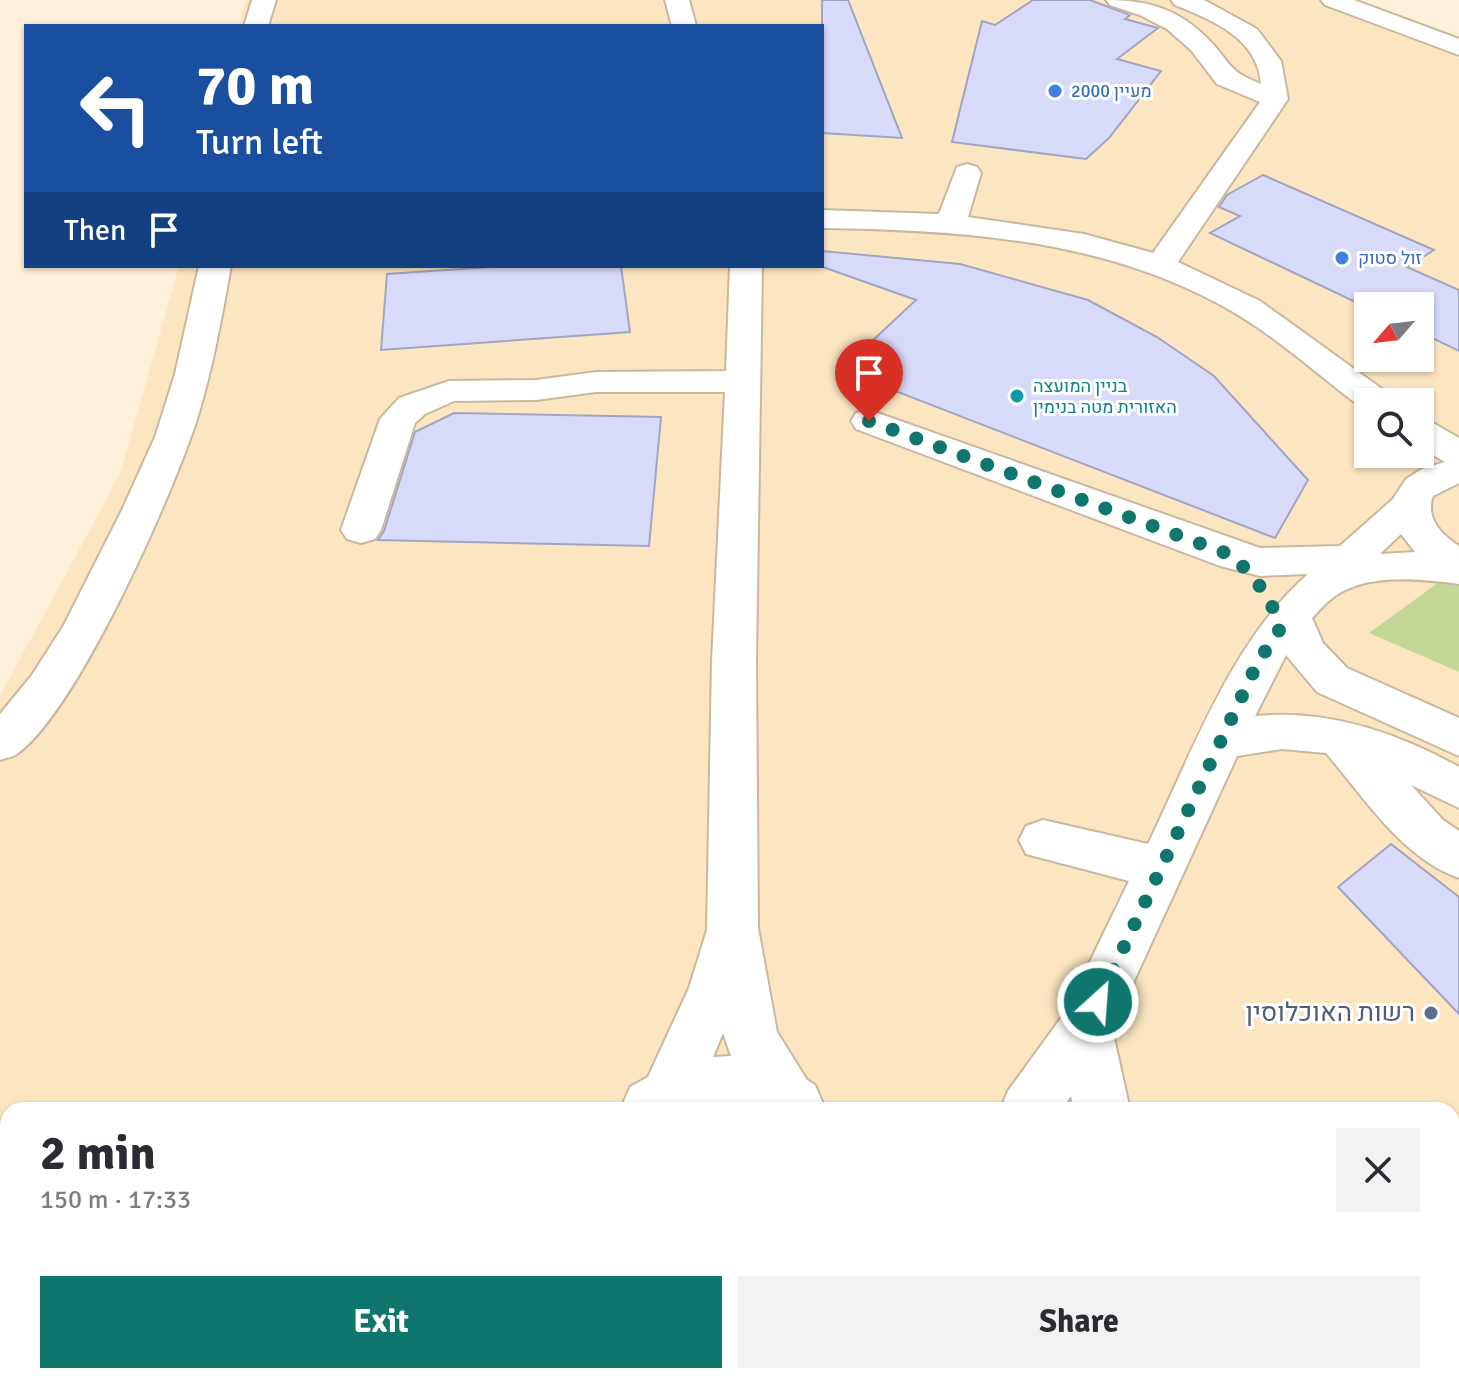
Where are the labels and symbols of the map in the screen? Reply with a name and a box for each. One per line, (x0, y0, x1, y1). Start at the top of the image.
place label: מעיין 2000 (1071, 80, 1152, 102)
marker: מעיין 2000 (1046, 82, 1064, 100)
place label: זול סטוק (1358, 247, 1422, 269)
marker: זול סטוק (1333, 249, 1351, 267)
north arrow (1354, 292, 1434, 372)
pin (835, 339, 903, 421)
place label: בניין המועצה האזורית מטה בנימין (1033, 375, 1177, 418)
marker: בניין המועצה האזורית מטה בנימין (1008, 387, 1026, 405)
position arrow (1056, 960, 1140, 1044)
place label: רשות האוכלוסין (1245, 997, 1415, 1029)
marker: רשות האוכלוסין (1422, 1004, 1440, 1022)

